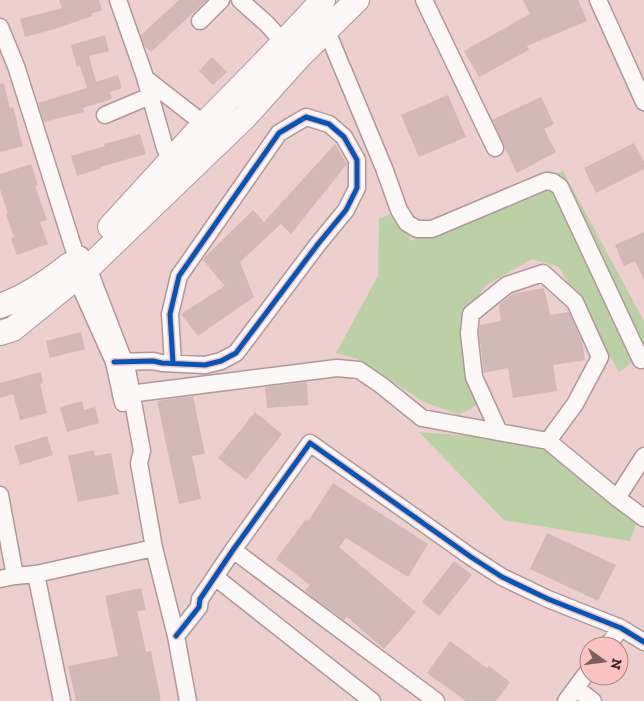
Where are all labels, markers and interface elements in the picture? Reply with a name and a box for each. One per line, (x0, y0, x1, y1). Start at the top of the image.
north arrow (579, 636, 629, 686)
text: N (607, 657, 626, 672)

